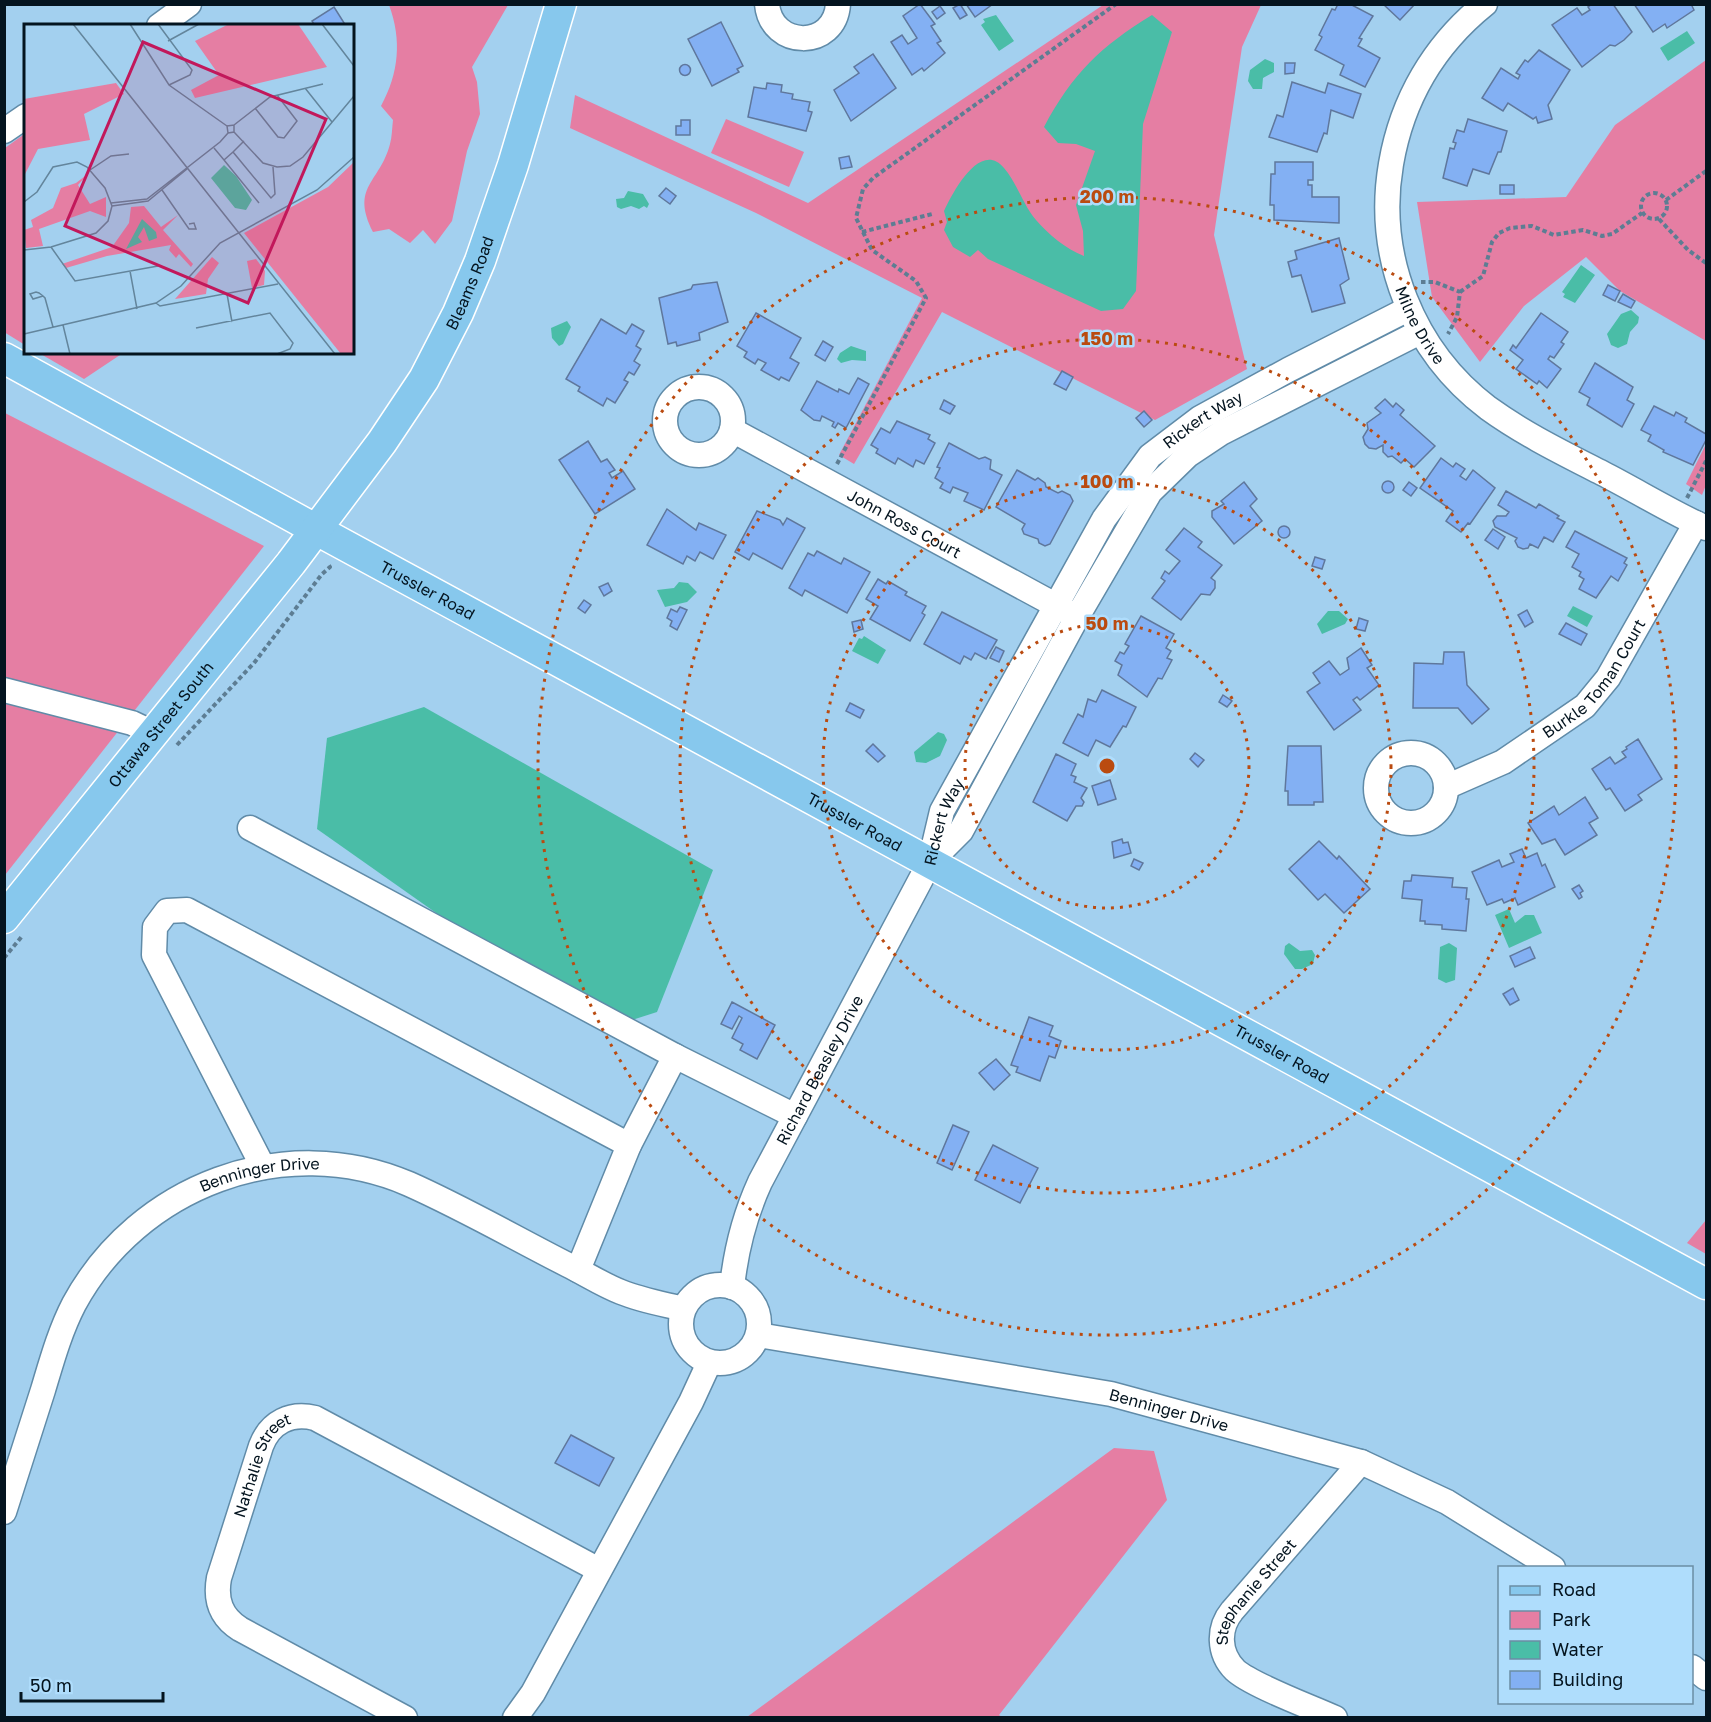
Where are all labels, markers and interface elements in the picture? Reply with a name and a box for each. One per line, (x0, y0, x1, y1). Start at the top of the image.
inset map (24, 24, 354, 354)
text: 200 m (1080, 185, 1134, 207)
street label: Bleams Road (441, 233, 498, 333)
street label: Milne Drive (1391, 283, 1449, 368)
text: 150 m (1081, 327, 1133, 349)
street label: Rickert Way (1159, 387, 1246, 453)
text: 100 m (1081, 470, 1133, 492)
street label: John Ross Court (844, 484, 965, 562)
street label: Trussler Road (377, 556, 479, 624)
text: 50 m (1086, 612, 1128, 634)
street label: Burkle Toman Court (1538, 615, 1649, 742)
street label: Ottawa Street South (104, 657, 217, 791)
centre of rings (1097, 756, 1117, 776)
street label: Rickert Way (920, 775, 968, 867)
street label: Trussler Road (804, 788, 906, 856)
street label: Richard Beasley Drive (772, 992, 867, 1148)
street label: Trussler Road (1231, 1020, 1333, 1088)
street label: Benninger Drive (196, 1153, 320, 1196)
street label: Benninger Drive (1107, 1384, 1231, 1436)
street label: Nathalie Street (229, 1408, 293, 1520)
street label: Stephanie Street (1212, 1535, 1300, 1646)
legend (1498, 1566, 1693, 1704)
text: Road (1552, 1578, 1596, 1600)
text: Park (1552, 1608, 1591, 1630)
text: Water (1552, 1638, 1603, 1660)
scale bar (21, 1665, 164, 1703)
text: Building (1552, 1668, 1623, 1690)
text: 50 m (30, 1674, 72, 1696)

